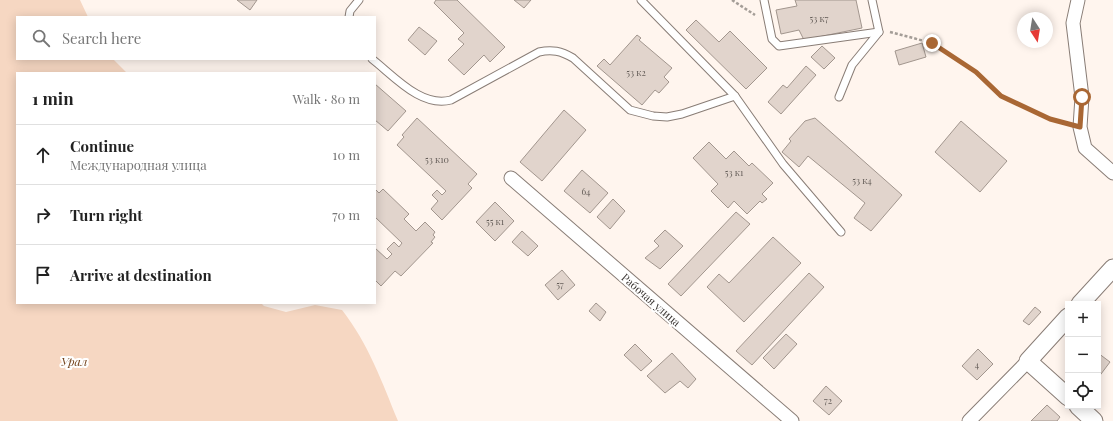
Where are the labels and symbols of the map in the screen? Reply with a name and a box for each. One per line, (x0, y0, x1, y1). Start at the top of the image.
house number: 53 к7 (810, 12, 829, 24)
north arrow (1017, 12, 1053, 48)
route end (923, 34, 941, 52)
house number: 53 к2 (626, 66, 646, 78)
route start (1073, 88, 1091, 106)
house number: 53 к10 (425, 153, 449, 165)
house number: 53 к1 (725, 166, 744, 178)
house number: 53 к4 (852, 174, 872, 186)
house number: 64 (581, 185, 591, 197)
house number: 55 к1 (486, 215, 505, 227)
street label: Рабочая улица (619, 270, 684, 330)
house number: 57 (556, 278, 564, 290)
water label: Урал (61, 353, 87, 369)
house number: 4 (975, 358, 980, 370)
house number: 72 (824, 394, 832, 406)

